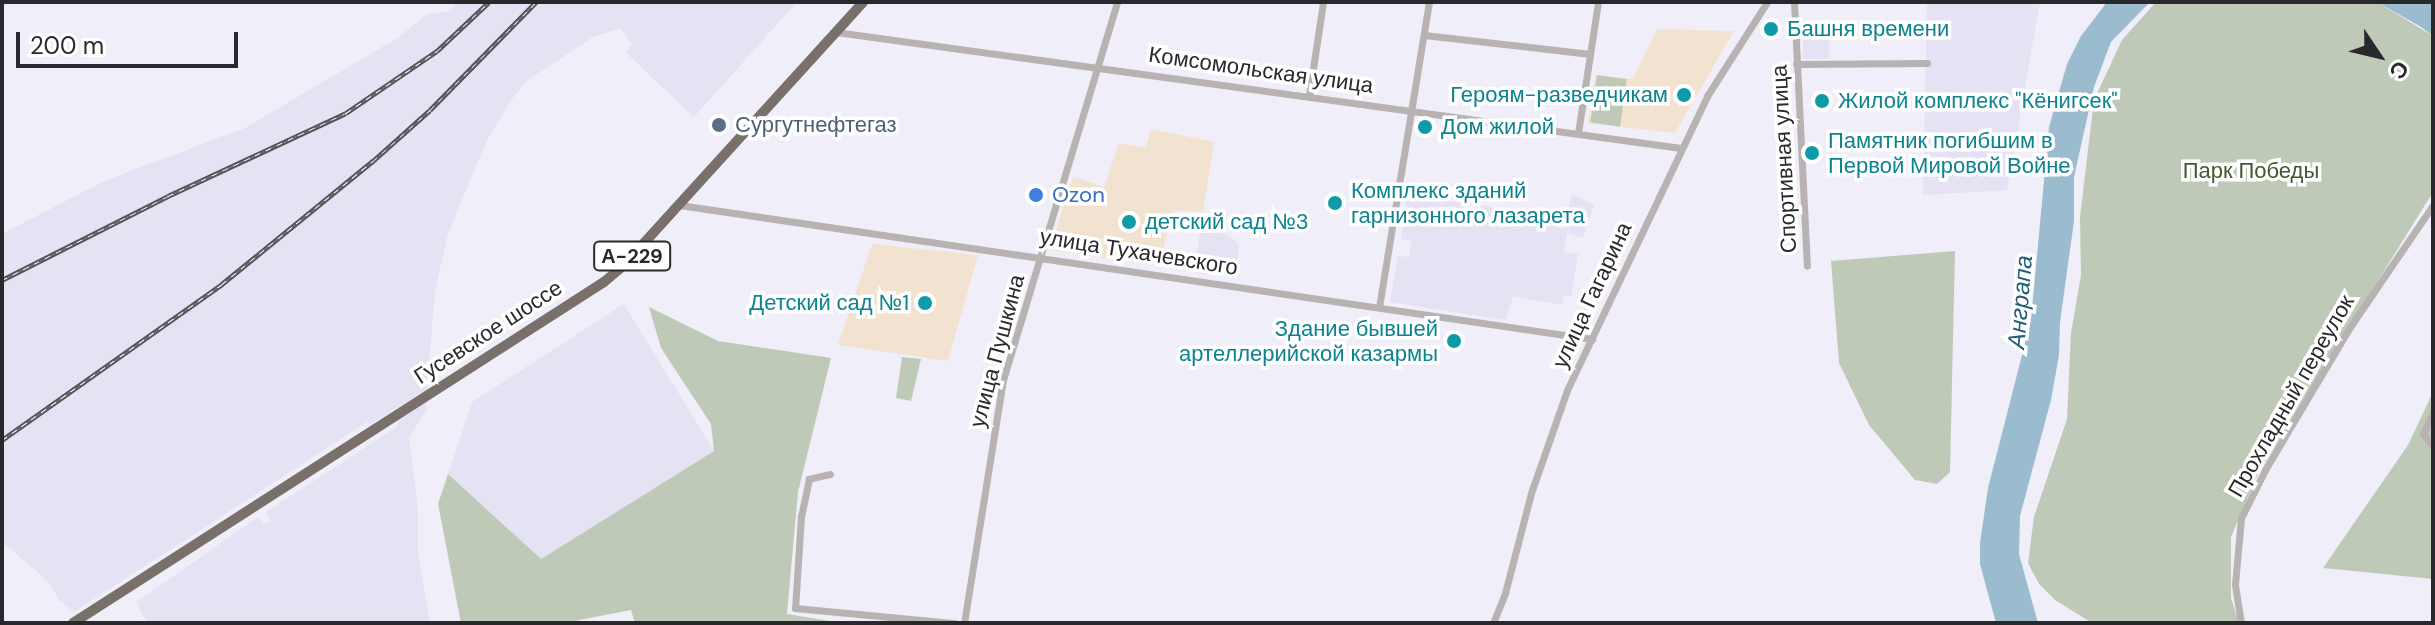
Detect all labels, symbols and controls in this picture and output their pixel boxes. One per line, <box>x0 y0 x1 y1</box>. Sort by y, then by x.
scale bar <box>20 16 242 66</box>
place label: Башня времени <box>1787 16 1949 42</box>
north arrow <box>2339 16 2419 96</box>
marker: Башня времени <box>1762 20 1780 38</box>
text: 200 m <box>30 30 104 61</box>
street label: Комсомольская улица <box>1147 41 1375 99</box>
text: С <box>2383 55 2416 85</box>
street label: Спортивная улица <box>1766 64 1802 254</box>
place label: Героям-разведчикам <box>1450 82 1668 108</box>
marker: Героям-разведчикам <box>1675 86 1693 104</box>
place label: Жилой комплекс "Кёнигсек" <box>1838 88 2118 114</box>
marker: Жилой комплекс "Кёнигсек" <box>1813 92 1831 110</box>
place label: Сургутнефтегаз <box>735 112 897 138</box>
place label: Дом жилой <box>1441 114 1554 140</box>
marker: Сургутнефтегаз <box>710 116 728 134</box>
marker: Дом жилой <box>1416 118 1434 136</box>
place label: Памятник погибшим в Первой Мировой Войне <box>1828 127 2071 178</box>
marker: Памятник погибшим в Первой Мировой Войне <box>1803 144 1821 162</box>
park label: Парк Победы <box>2183 158 2319 184</box>
place label: Комплекс зданий гарнизонного лазарета <box>1351 177 1585 228</box>
place label: Ozon <box>1052 182 1105 208</box>
marker: Ozon <box>1027 186 1045 204</box>
marker: Комплекс зданий гарнизонного лазарета <box>1326 194 1344 212</box>
place label: детский сад №3 <box>1145 209 1309 235</box>
marker: детский сад №3 <box>1120 213 1138 231</box>
street label: улица Гагарина <box>1547 218 1637 372</box>
street label: улица Тухачевского <box>1038 223 1240 281</box>
road number: А-229 <box>592 240 672 272</box>
water label: Анграпа <box>2002 254 2038 350</box>
street label: улица Пушкина <box>964 272 1030 430</box>
street label: Гусевское шоссе <box>409 274 567 390</box>
place label: Детский сад №1 <box>749 290 909 316</box>
street label: Прохладный переулок <box>2222 290 2360 502</box>
marker: Детский сад №1 <box>916 294 934 312</box>
place label: Здание бывшей артеллерийской казармы <box>1179 315 1438 366</box>
marker: Здание бывшей артеллерийской казармы <box>1445 332 1463 350</box>

